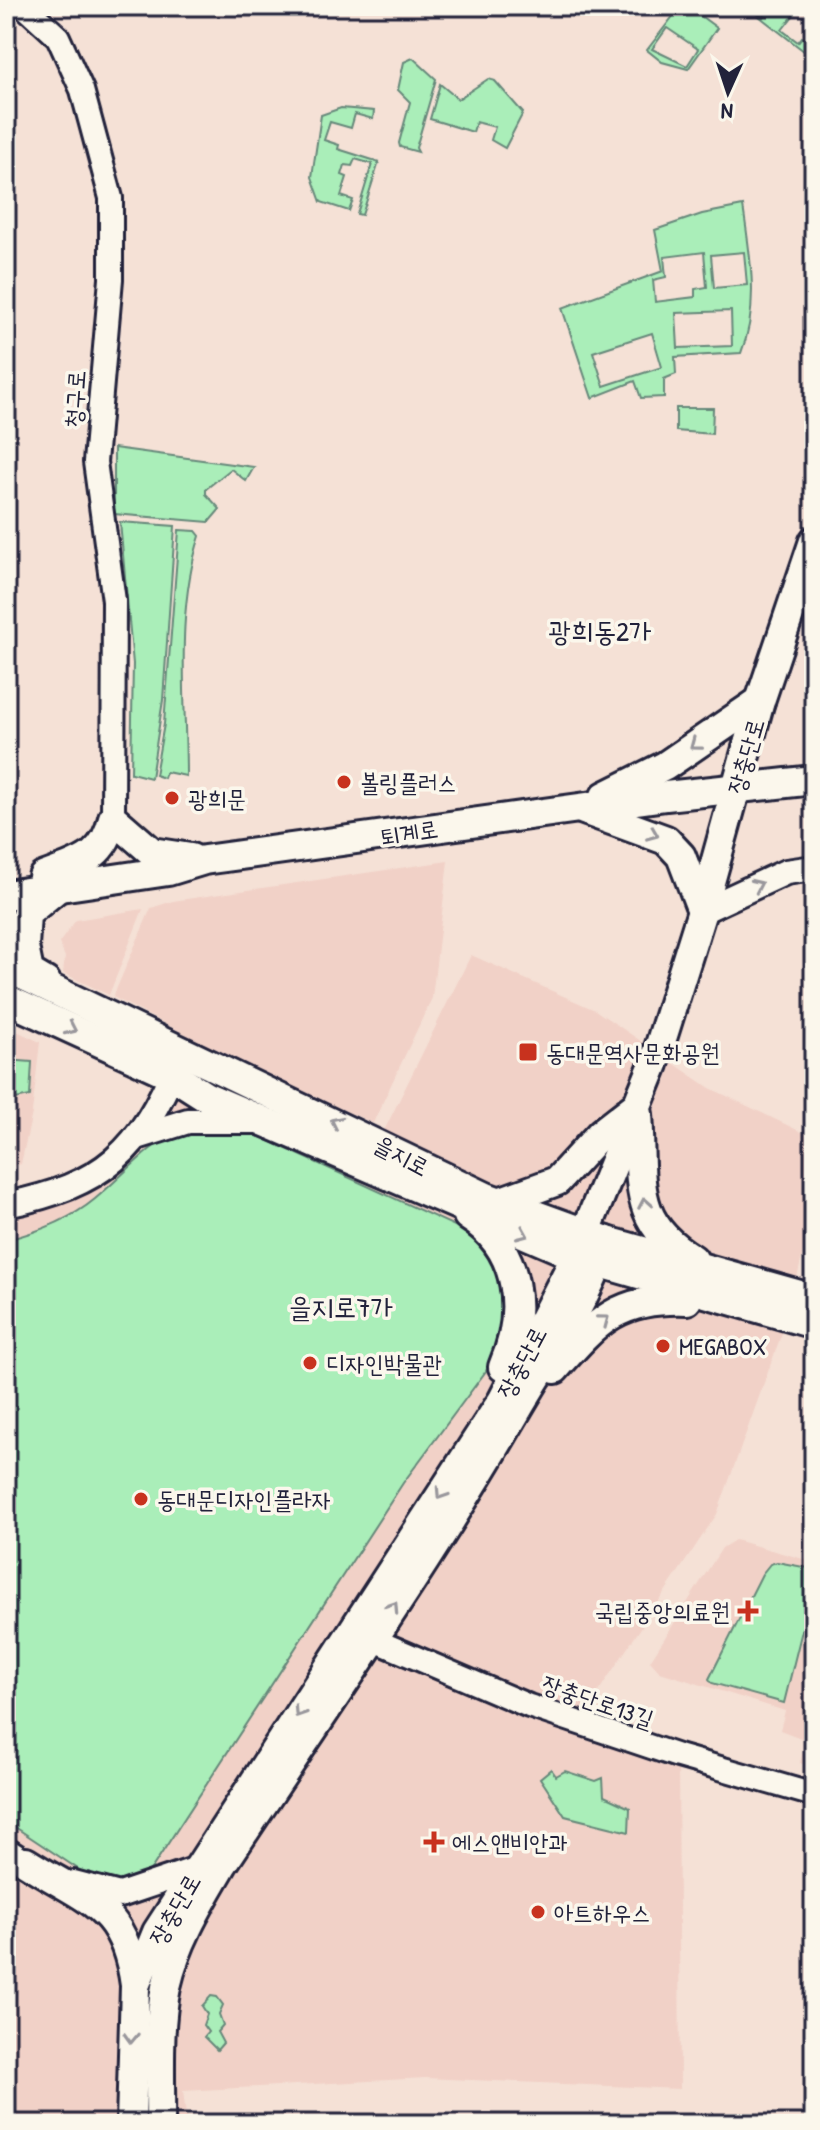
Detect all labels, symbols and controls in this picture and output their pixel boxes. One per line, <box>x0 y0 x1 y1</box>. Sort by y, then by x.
north arrow <box>688 52 768 132</box>
text: N <box>720 97 734 127</box>
street label: 청구로 <box>56 369 92 429</box>
district label: 광희동2가 <box>548 612 652 650</box>
street label: 장충단로 <box>719 714 771 798</box>
one-way arrow <box>690 735 704 750</box>
place label: 볼링플러스 <box>360 766 457 798</box>
marker: 볼링플러스 <box>335 773 353 791</box>
place label: 광희문 <box>188 782 246 814</box>
marker: 광희문 <box>163 789 181 807</box>
street label: 퇴계로 <box>378 812 440 852</box>
one-way arrow <box>645 825 659 841</box>
one-way arrow <box>748 879 763 895</box>
one-way arrow <box>63 1019 78 1035</box>
place label: 동대문역사문화공원 <box>546 1036 720 1068</box>
marker: 동대문역사문화공원 <box>517 1041 539 1063</box>
one-way arrow <box>330 1116 345 1132</box>
street label: 을지로 <box>369 1127 435 1183</box>
one-way arrow <box>638 1196 655 1210</box>
one-way arrow <box>515 1224 529 1240</box>
district label: 을지로7가 <box>289 1288 393 1326</box>
one-way arrow <box>595 1316 610 1330</box>
street label: 장충단로 <box>489 1320 553 1404</box>
place label: MEGABOX <box>679 1330 767 1362</box>
marker: MEGABOX <box>654 1337 672 1355</box>
place label: 디자인박물관 <box>326 1347 442 1379</box>
marker: 디자인박물관 <box>301 1354 319 1372</box>
place label: 동대문디자인플라자 <box>157 1483 331 1515</box>
one-way arrow <box>435 1486 450 1500</box>
marker: 동대문디자인플라자 <box>132 1490 150 1508</box>
place label: 국립중앙의료원 <box>595 1595 730 1627</box>
marker: 국립중앙의료원 <box>737 1600 759 1622</box>
one-way arrow <box>384 1601 399 1615</box>
street label: 장충단로13길 <box>538 1667 658 1735</box>
one-way arrow <box>294 1704 309 1718</box>
place label: 에스앤비안과 <box>452 1826 568 1858</box>
marker: 에스앤비안과 <box>423 1831 445 1853</box>
street label: 장충단로 <box>141 1868 207 1950</box>
place label: 아트하우스 <box>554 1896 651 1928</box>
marker: 아트하우스 <box>529 1903 547 1921</box>
one-way arrow <box>123 2032 140 2045</box>

